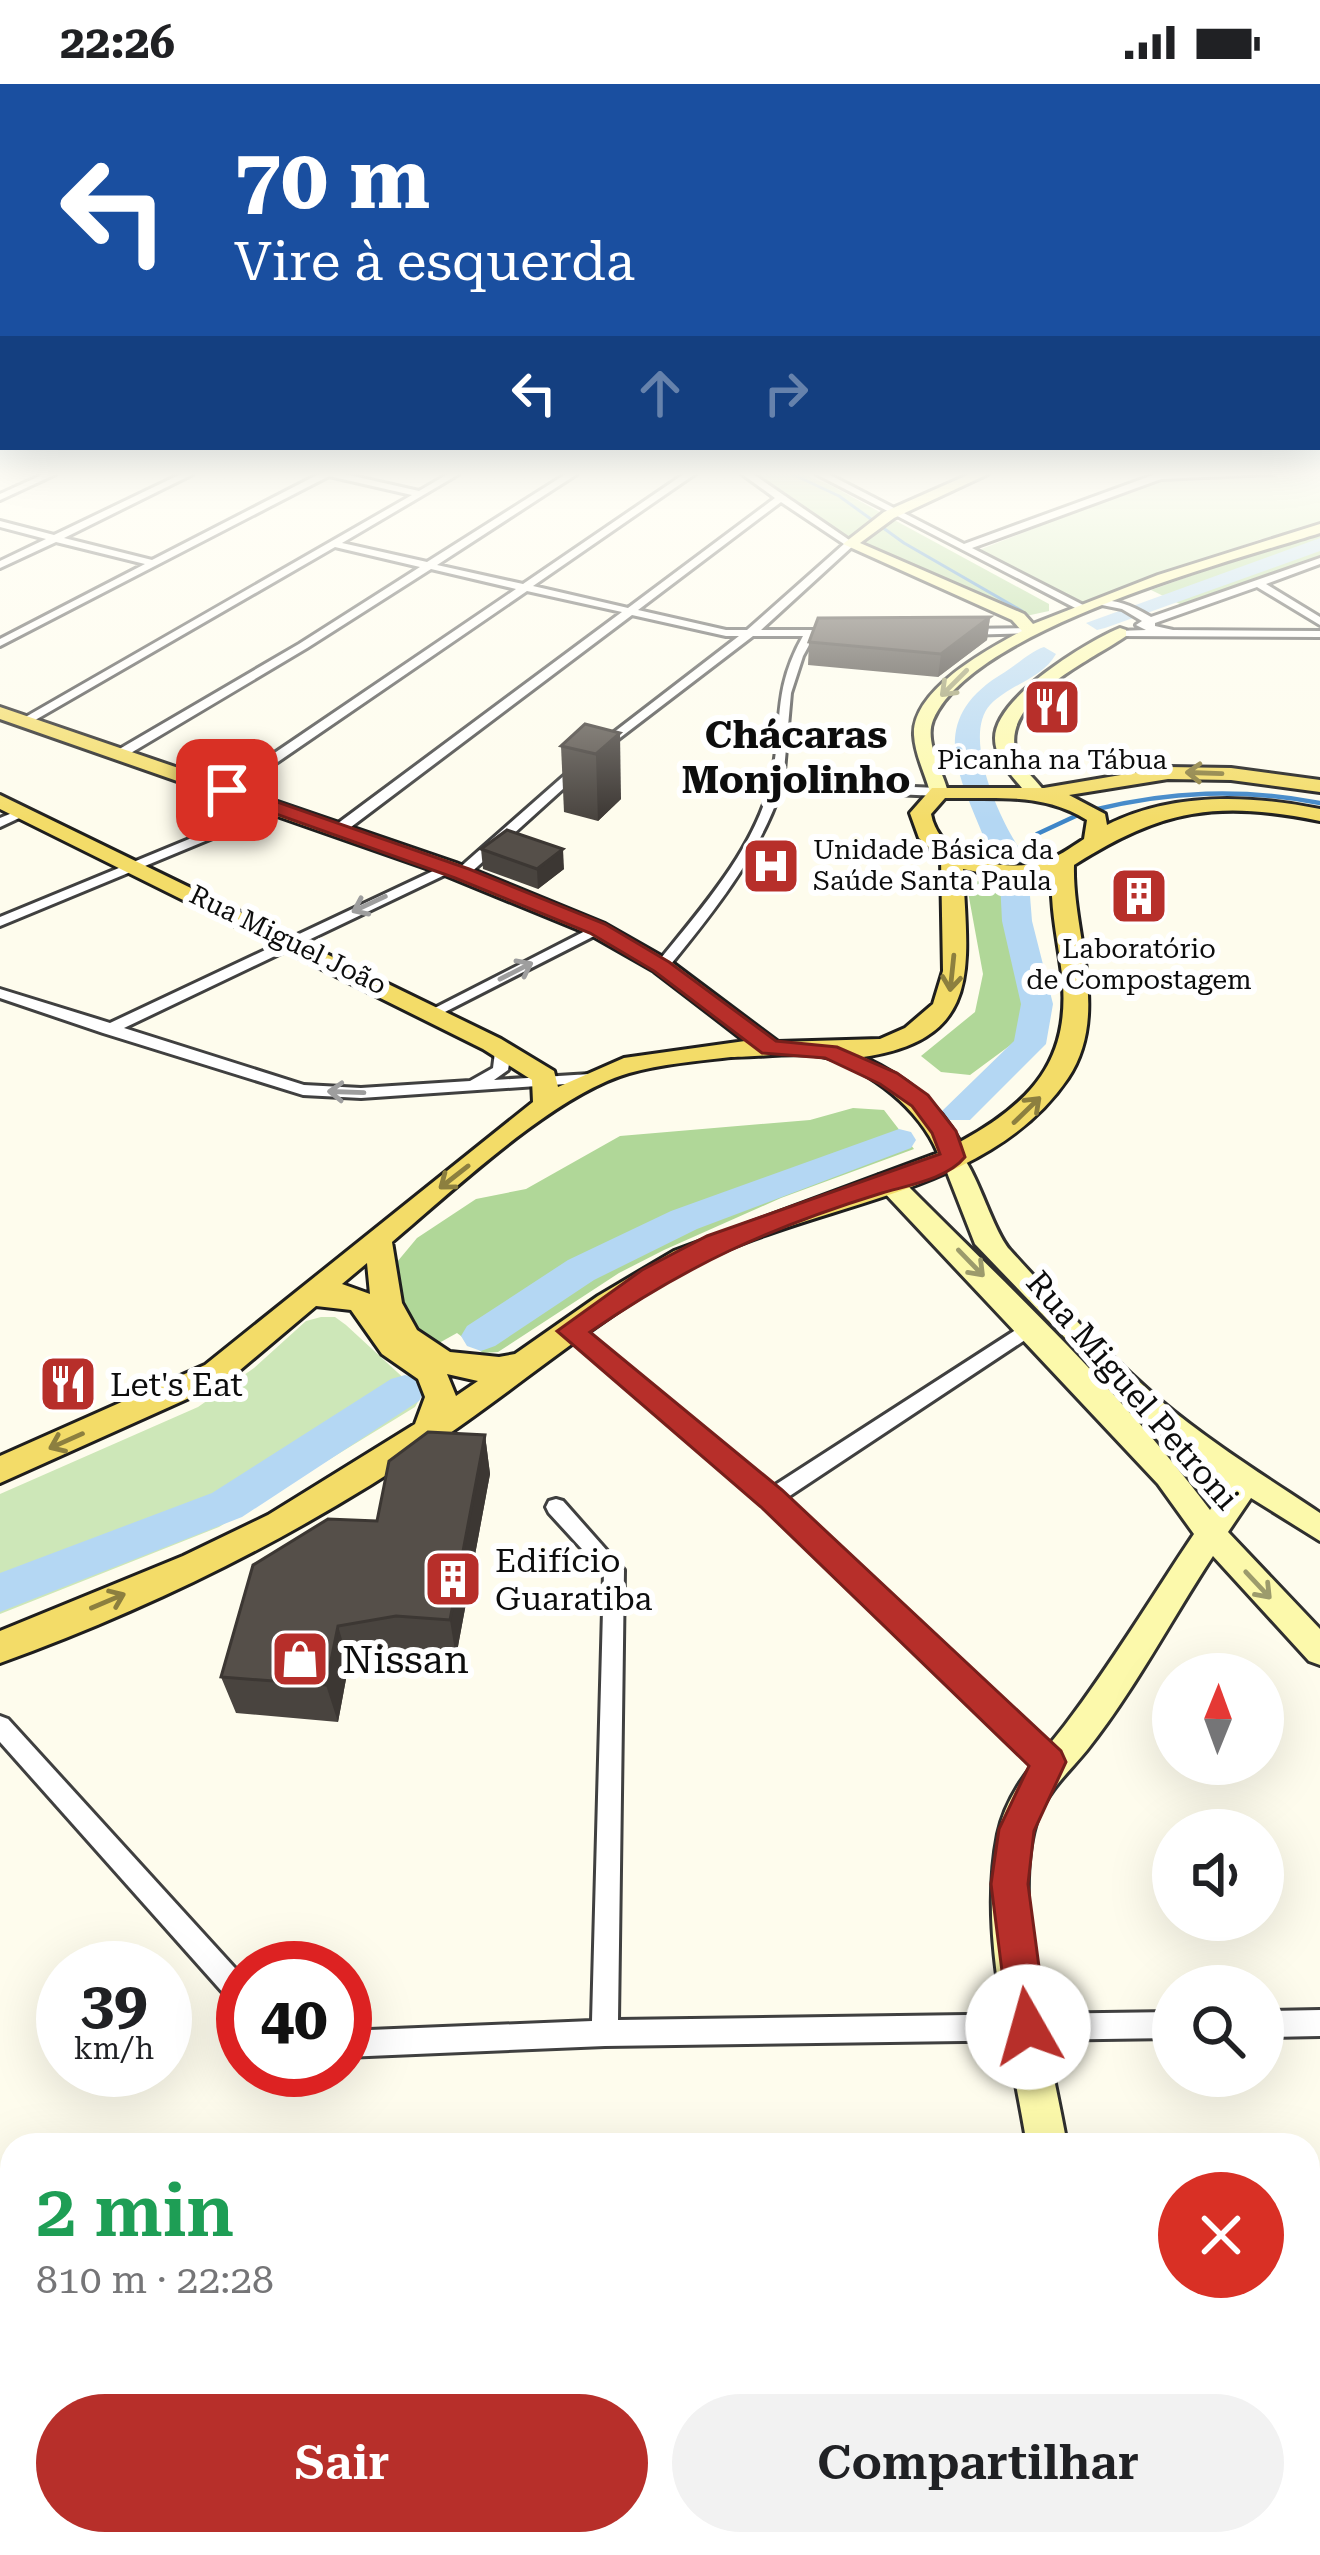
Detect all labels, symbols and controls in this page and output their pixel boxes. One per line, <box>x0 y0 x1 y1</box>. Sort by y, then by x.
text: 22:26 <box>60 16 175 69</box>
text: 70 m <box>234 130 430 228</box>
icon: left <box>36 132 192 288</box>
text: Vire à esquerda <box>234 230 635 293</box>
icon: left <box>501 360 567 426</box>
icon: ahead <box>627 360 693 426</box>
icon: right <box>753 360 819 426</box>
one-way arrow <box>940 668 969 697</box>
restaurant icon: Picanha na Tábua <box>1021 676 1083 738</box>
district label: Chácaras Monjolinho <box>681 712 911 803</box>
pin <box>176 739 278 841</box>
place label: Picanha na Tábua <box>937 744 1168 776</box>
icon: arrive <box>194 757 260 823</box>
one-way arrow <box>1185 762 1224 785</box>
place label: Unidade Básica da Saúde Santa Paula <box>813 834 1054 897</box>
hospital icon: Unidade Básica da Saúde Santa Paula <box>740 835 802 897</box>
building icon: Laboratório de Compostagem <box>1108 865 1170 927</box>
street label: Rua Miguel João <box>184 879 392 1001</box>
one-way arrow <box>352 895 388 917</box>
place label: Laboratório de Compostagem <box>1026 933 1252 996</box>
one-way arrow <box>941 953 963 992</box>
one-way arrow <box>497 958 533 981</box>
one-way arrow <box>327 1080 366 1103</box>
one-way arrow <box>1012 1097 1041 1125</box>
one-way arrow <box>439 1163 471 1190</box>
one-way arrow <box>956 1248 985 1277</box>
street label: Rua Miguel Petroni <box>1019 1263 1247 1517</box>
restaurant icon: Let's Eat <box>37 1353 99 1415</box>
place label: Let's Eat <box>110 1365 243 1404</box>
one-way arrow <box>48 1432 85 1453</box>
place label: Edifício Guaratiba <box>495 1541 653 1618</box>
building icon: Edifício Guaratiba <box>422 1548 484 1610</box>
one-way arrow <box>1244 1570 1272 1599</box>
one-way arrow <box>89 1589 125 1611</box>
shop icon: Nissan <box>269 1628 331 1690</box>
place label: Nissan <box>342 1637 469 1683</box>
north arrow <box>1152 1653 1284 1785</box>
map controls <box>1152 1653 1284 2097</box>
button: sound <box>1152 1809 1284 1941</box>
speed limit sign: 40 <box>216 1941 372 2097</box>
position arrow <box>965 1964 1091 2090</box>
button: search <box>1152 1965 1284 2097</box>
text: 39 <box>80 1968 148 2039</box>
text: km/h <box>74 2031 154 2066</box>
text: 2 min <box>36 2169 234 2254</box>
button: close <box>1158 2172 1284 2298</box>
text: 810 m · 22:28 <box>36 2257 274 2303</box>
button: Sair <box>36 2394 648 2532</box>
button: Compartilhar <box>672 2394 1284 2532</box>

